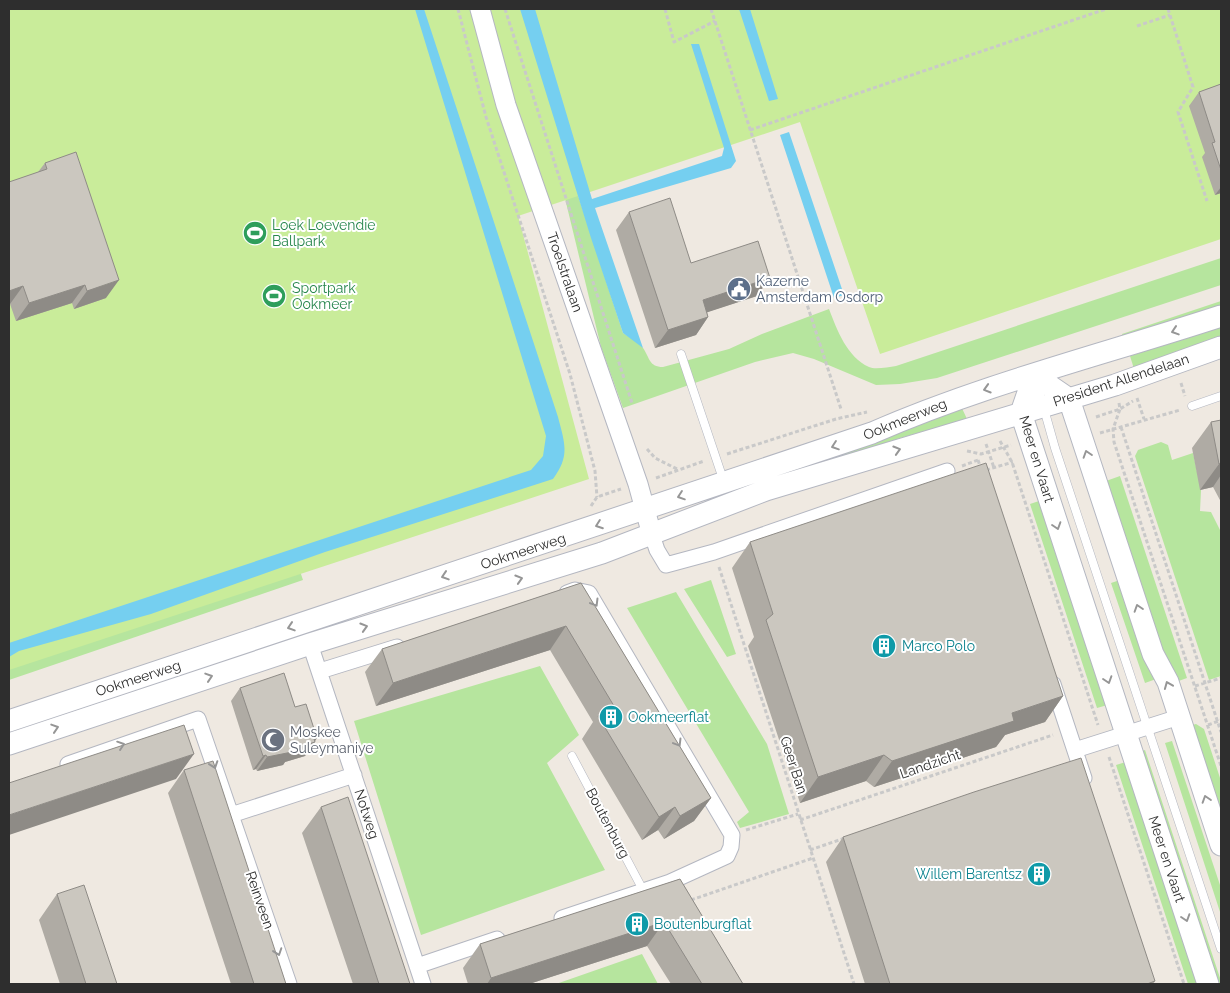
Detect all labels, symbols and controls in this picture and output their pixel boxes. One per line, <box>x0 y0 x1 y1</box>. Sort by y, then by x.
place label: Loek Loevendie Ballpark <box>272 217 375 249</box>
sports icon: Loek Loevendie Ballpark <box>242 220 268 246</box>
street label: Troelstralaan <box>544 230 586 314</box>
place label: Kazerne Amsterdam Osdorp <box>756 273 884 305</box>
public building icon: Kazerne Amsterdam Osdorp <box>726 276 752 302</box>
place label: Sportpark Ookmeer <box>292 280 356 312</box>
sports icon: Sportpark Ookmeer <box>261 283 287 309</box>
one-way arrow <box>1171 325 1180 335</box>
street label: President Allendelaan <box>1051 350 1191 410</box>
one-way arrow <box>984 383 992 393</box>
street label: Ookmeerweg <box>861 395 949 443</box>
street label: Meer en Vaart <box>1016 414 1058 505</box>
one-way arrow <box>832 440 840 450</box>
one-way arrow <box>892 446 900 456</box>
one-way arrow <box>1082 450 1092 458</box>
one-way arrow <box>677 490 686 500</box>
one-way arrow <box>596 519 604 529</box>
one-way arrow <box>1051 521 1061 530</box>
street label: Ookmeerweg <box>478 530 568 572</box>
one-way arrow <box>441 570 450 580</box>
one-way arrow <box>515 575 523 585</box>
one-way arrow <box>589 598 599 607</box>
one-way arrow <box>1133 604 1143 613</box>
one-way arrow <box>287 621 295 631</box>
one-way arrow <box>359 623 368 633</box>
building icon: Marco Polo <box>871 633 897 659</box>
place label: Marco Polo <box>902 638 975 654</box>
street label: Ookmeerweg <box>93 657 183 699</box>
one-way arrow <box>205 673 213 683</box>
one-way arrow <box>1102 676 1112 684</box>
one-way arrow <box>1164 681 1174 690</box>
building icon: Ookmeerflat <box>598 704 624 730</box>
place label: Ookmeerflat <box>628 709 709 725</box>
one-way arrow <box>50 724 59 734</box>
place label: Moskee Suleymaniye <box>290 724 373 756</box>
mosque icon: Moskee Suleymaniye <box>260 727 286 753</box>
street label: Geer Ban <box>777 734 811 796</box>
one-way arrow <box>671 738 681 747</box>
one-way arrow <box>116 741 125 751</box>
street label: Landzicht <box>898 746 963 782</box>
one-way arrow <box>208 760 218 768</box>
street label: Boutenburg <box>583 785 633 861</box>
street label: Notweg <box>351 787 383 841</box>
one-way arrow <box>1202 795 1212 804</box>
street label: Meer en Vaart <box>1146 814 1189 904</box>
building icon: Willem Barentsz <box>1026 861 1052 887</box>
place label: Willem Barentsz <box>916 866 1022 882</box>
street label: Reinveen <box>243 869 277 931</box>
building icon: Boutenburgflat <box>624 911 650 937</box>
one-way arrow <box>1180 913 1190 921</box>
place label: Boutenburgflat <box>654 916 752 932</box>
one-way arrow <box>272 947 282 955</box>

